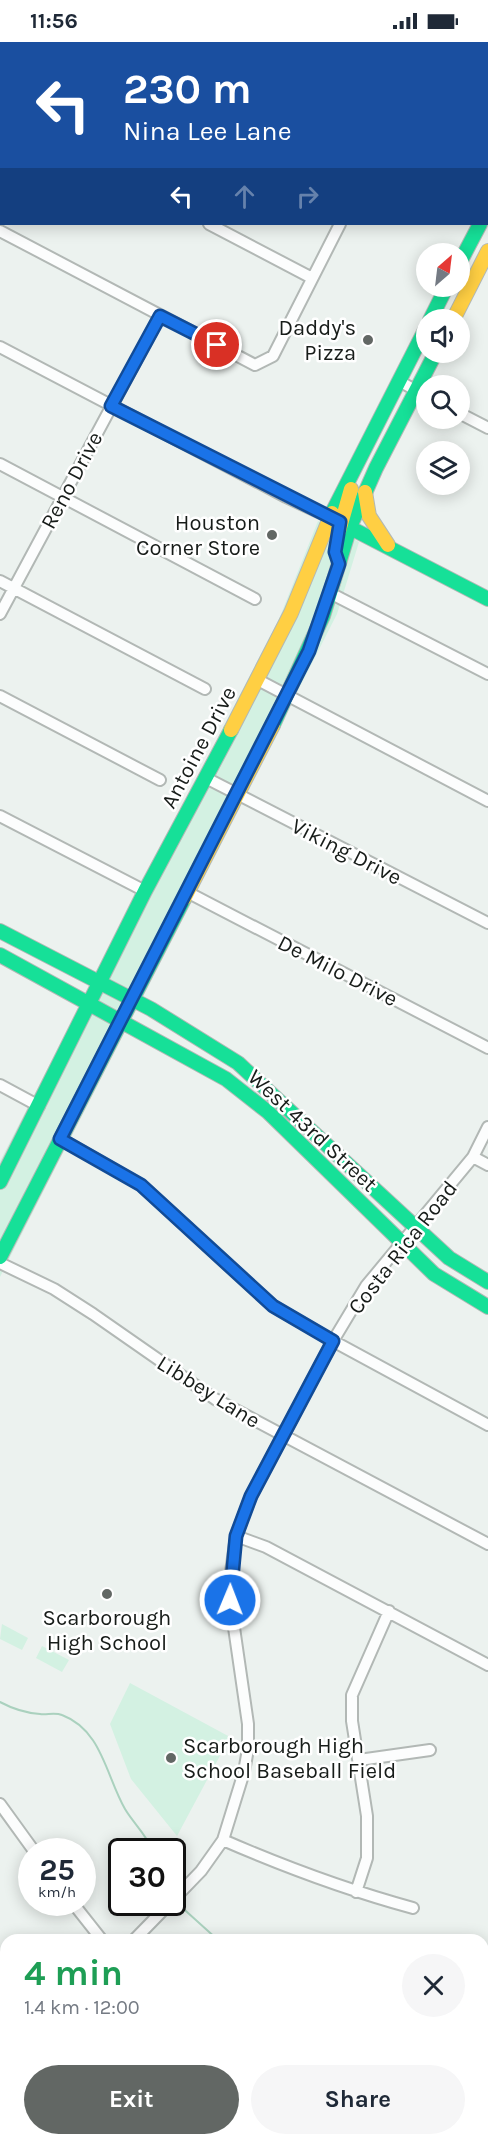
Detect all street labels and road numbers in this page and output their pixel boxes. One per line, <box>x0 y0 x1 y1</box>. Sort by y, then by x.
street label: Reno Drive <box>35 427 108 534</box>
street label: Antoine Drive <box>156 682 242 813</box>
street label: Viking Drive <box>287 813 406 891</box>
street label: De Milo Drive <box>273 930 402 1012</box>
street label: West 43rd Street <box>242 1064 382 1197</box>
street label: Costa Rica Road <box>343 1176 463 1319</box>
street label: Libbey Lane <box>152 1350 265 1434</box>

